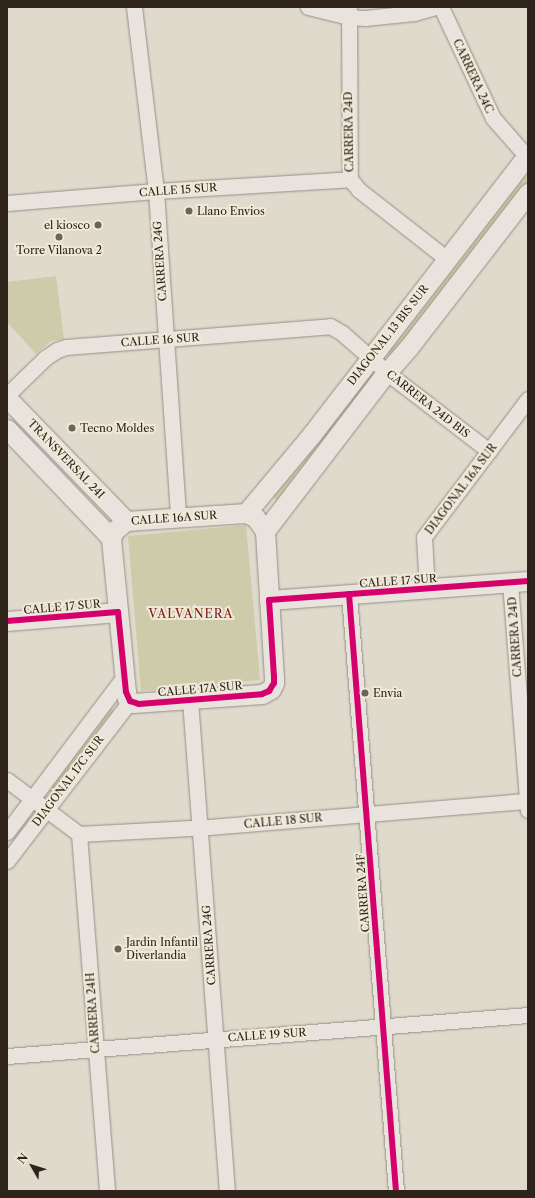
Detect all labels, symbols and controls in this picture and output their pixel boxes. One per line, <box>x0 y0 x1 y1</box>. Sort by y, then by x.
street label: CARRERA 24C <box>450 37 496 115</box>
street label: CARRERA 24D <box>342 91 356 173</box>
street label: CALLE 15 SUR <box>139 181 217 199</box>
place label: Llano Envios <box>197 204 265 218</box>
marker: Llano Envios <box>184 206 194 216</box>
place label: el kiosco <box>44 218 90 232</box>
marker: el kiosco <box>93 220 103 230</box>
street label: CARRERA 24G <box>151 220 169 302</box>
marker: Torre Vilanova 2 <box>54 232 64 242</box>
place label: Torre Vilanova 2 <box>16 243 102 257</box>
street label: DIAGONAL 13 BIS SUR <box>345 282 431 388</box>
street label: CALLE 16 SUR <box>120 331 200 349</box>
street label: CARRERA 24D BIS <box>384 367 472 441</box>
street label: TRANSVERSAL 24I <box>25 417 107 501</box>
place label: Tecno Moldes <box>80 421 154 435</box>
marker: Tecno Moldes <box>67 423 77 433</box>
street label: DIAGONAL 16A SUR <box>422 441 500 537</box>
street label: CALLE 16A SUR <box>130 508 218 528</box>
street label: CALLE 17 SUR <box>359 572 437 590</box>
street label: CARRERA 24D <box>506 596 524 678</box>
street label: CALLE 17 SUR <box>23 597 101 617</box>
district label: VALVANERA <box>149 607 233 621</box>
street label: CALLE 17A SUR <box>157 679 243 699</box>
place label: Envia <box>373 686 402 700</box>
marker: Envia <box>360 688 370 698</box>
street label: DIAGONAL 17C SUR <box>29 733 107 829</box>
street label: CALLE 18 SUR <box>243 811 323 831</box>
street label: CARRERA 24F <box>354 853 372 933</box>
street label: CARRERA 24G <box>200 904 218 986</box>
place label: Jardin Infantil Diverlandia <box>126 936 198 962</box>
marker: Jardin Infantil Diverlandia <box>113 944 123 954</box>
street label: CARRERA 24H <box>84 972 102 1054</box>
street label: CALLE 19 SUR <box>227 1026 307 1044</box>
north arrow <box>12 1146 52 1186</box>
text: N <box>14 1150 31 1167</box>

